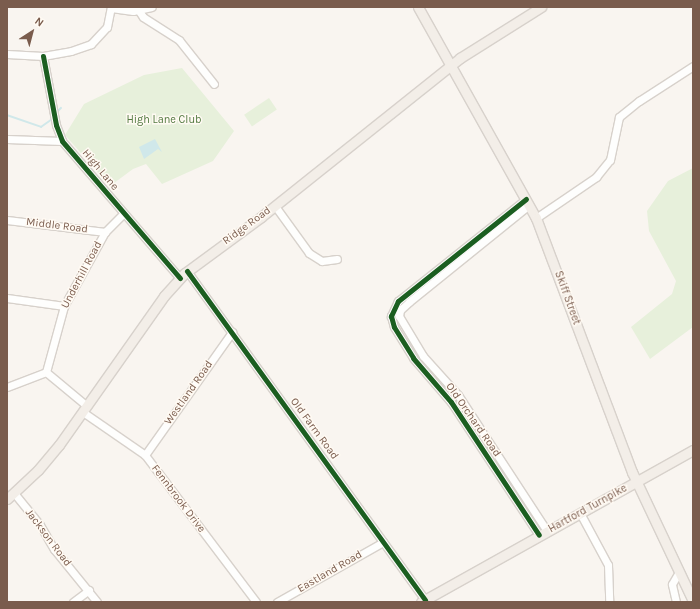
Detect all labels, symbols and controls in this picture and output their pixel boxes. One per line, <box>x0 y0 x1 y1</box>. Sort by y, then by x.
north arrow <box>12 12 52 52</box>
text: N <box>32 14 46 29</box>
park label: High Lane Club <box>126 113 202 127</box>
street label: High Lane <box>79 147 121 193</box>
street label: Ridge Road <box>220 204 274 248</box>
street label: Middle Road <box>25 216 89 236</box>
street label: Underhill Road <box>59 239 105 311</box>
street label: Skiff Street <box>551 269 583 327</box>
street label: Westland Road <box>162 358 216 428</box>
street label: Old Orchard Road <box>443 381 503 459</box>
street label: Old Farm Road <box>287 396 341 462</box>
street label: Fennbrook Drive <box>148 463 208 535</box>
street label: Hartford Turnpike <box>546 482 630 536</box>
street label: Jackson Road <box>22 507 74 569</box>
street label: Eastland Road <box>295 548 365 596</box>

